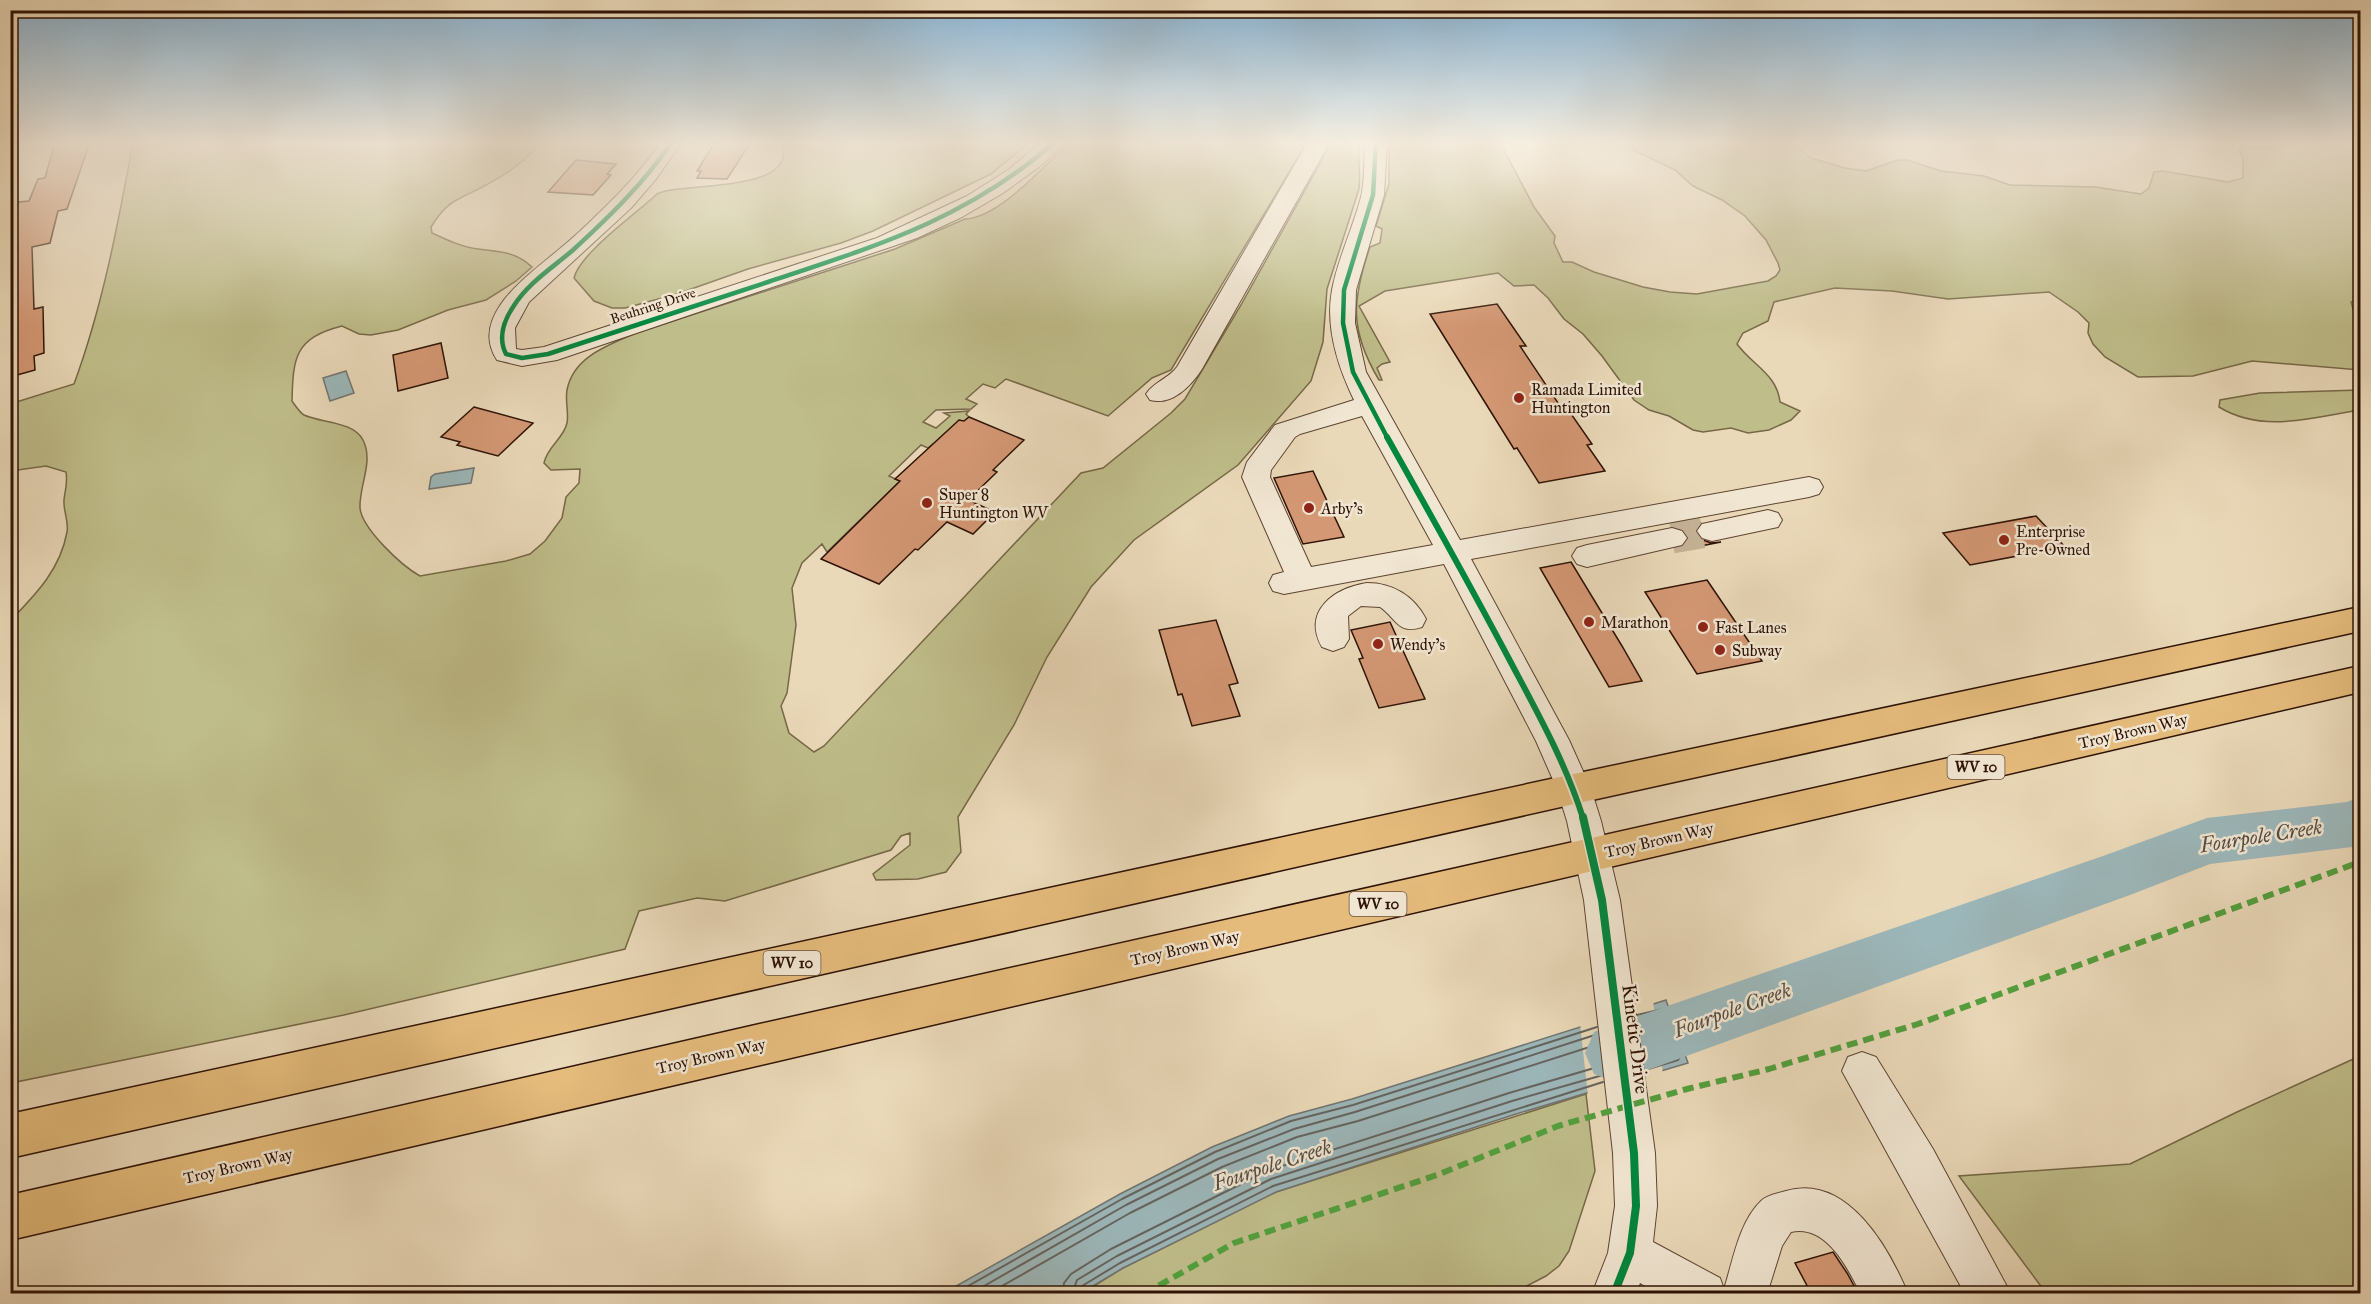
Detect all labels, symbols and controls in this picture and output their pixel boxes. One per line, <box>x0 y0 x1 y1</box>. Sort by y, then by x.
street label: Beuhring Drive <box>608 284 698 328</box>
place label: Ramada Limited Huntington <box>1531 380 1642 418</box>
marker: Ramada Limited Huntington <box>1512 391 1526 405</box>
place label: Super 8 Huntington WV <box>939 485 1049 523</box>
marker: Super 8 Huntington WV <box>920 496 934 510</box>
place label: Arby's <box>1320 499 1363 518</box>
marker: Arby's <box>1302 501 1316 515</box>
place label: Enterprise Pre-Owned <box>2016 522 2090 559</box>
marker: Enterprise Pre-Owned <box>1997 533 2011 547</box>
place label: Marathon <box>1601 613 1669 632</box>
marker: Marathon <box>1582 615 1596 629</box>
place label: Fast Lanes <box>1715 618 1787 637</box>
marker: Fast Lanes <box>1696 620 1710 634</box>
place label: Wendy's <box>1390 635 1445 654</box>
marker: Wendy's <box>1371 637 1385 651</box>
place label: Subway <box>1732 641 1782 660</box>
marker: Subway <box>1713 643 1727 657</box>
street label: Troy Brown Way <box>2077 709 2190 753</box>
road number: WV 10 <box>1948 755 2004 779</box>
water label: Fourpole Creek <box>2197 813 2325 859</box>
street label: Troy Brown Way <box>1603 818 1716 862</box>
road number: WV 10 <box>1350 892 1406 916</box>
street label: Troy Brown Way <box>1129 926 1242 970</box>
road number: WV 10 <box>764 951 820 975</box>
water label: Fourpole Creek <box>1669 976 1795 1044</box>
street label: Kinetic Drive <box>1617 983 1655 1095</box>
street label: Troy Brown Way <box>655 1034 768 1078</box>
water label: Fourpole Creek <box>1208 1133 1335 1197</box>
street label: Troy Brown Way <box>182 1144 295 1188</box>

